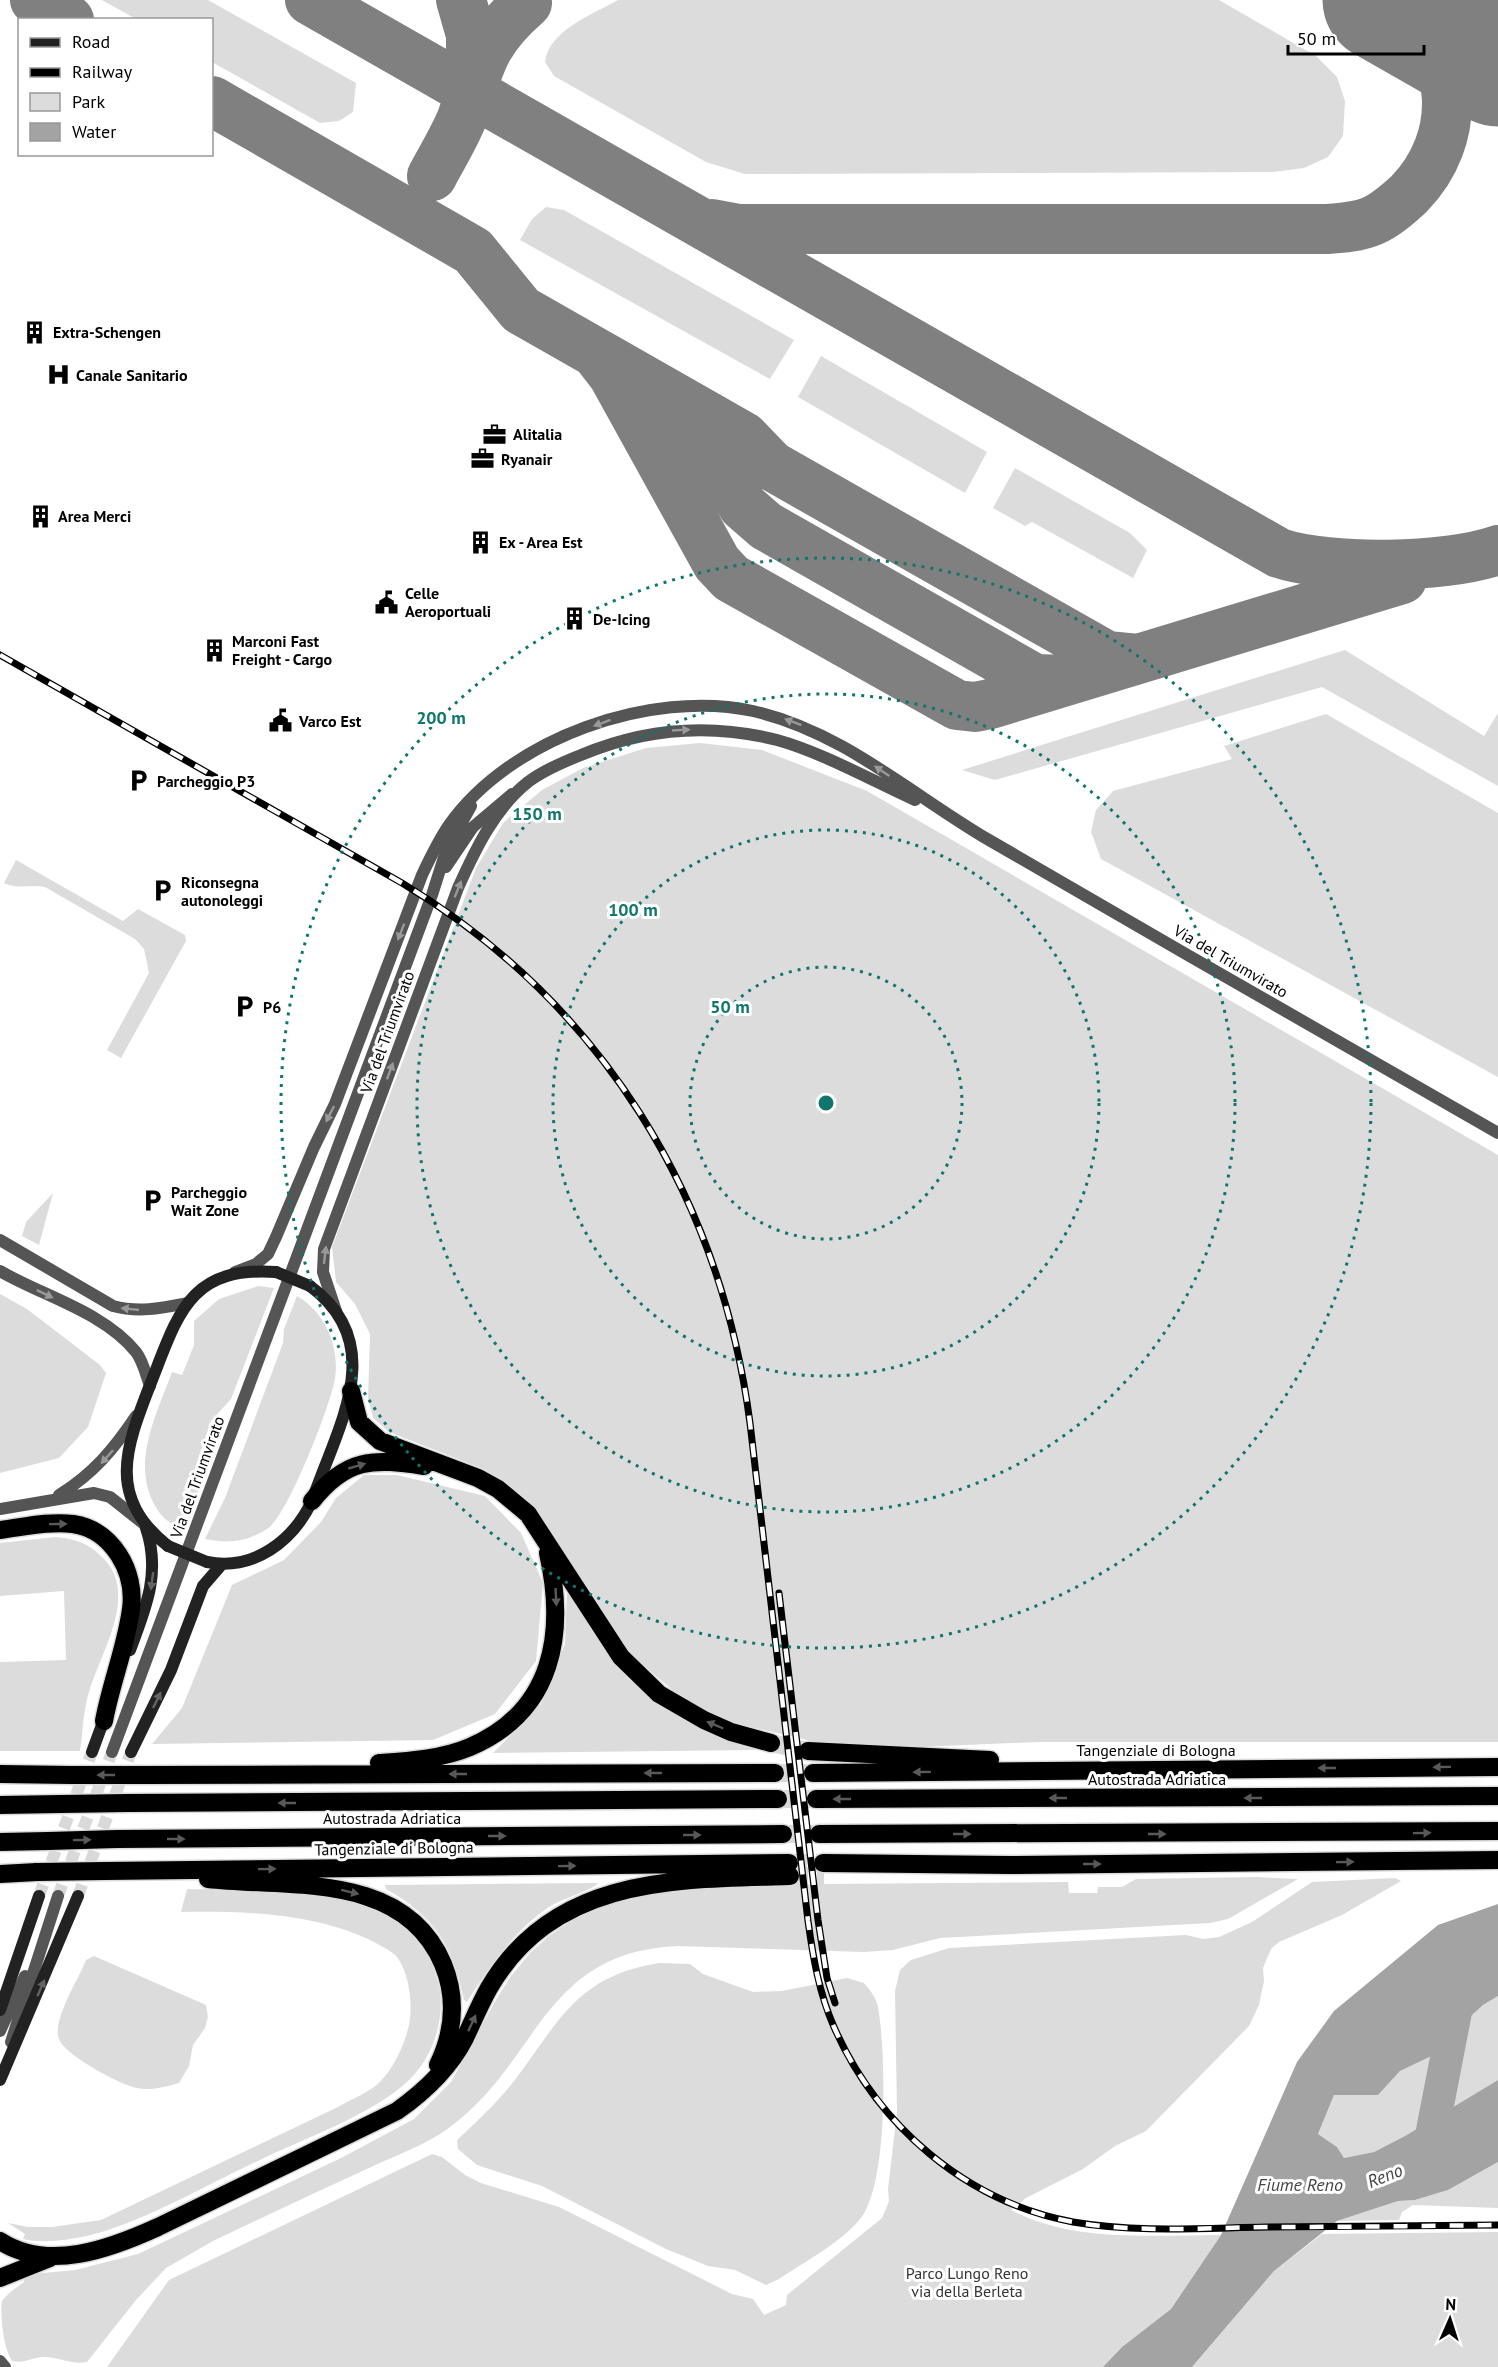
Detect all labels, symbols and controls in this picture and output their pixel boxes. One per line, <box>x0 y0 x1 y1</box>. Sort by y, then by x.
legend <box>18 18 213 156</box>
scale bar <box>1288 18 1424 56</box>
text: 50 m <box>1297 27 1336 50</box>
text: Road <box>72 30 110 53</box>
text: Railway <box>72 60 133 83</box>
text: Park <box>72 90 105 113</box>
text: Water <box>72 120 116 143</box>
building icon: Extra-Schengen <box>22 319 48 345</box>
place label: Extra-Schengen <box>53 322 161 342</box>
hospital icon: Canale Sanitario <box>45 362 71 388</box>
place label: Canale Sanitario <box>76 365 188 385</box>
office icon: Alitalia <box>482 421 508 447</box>
place label: Alitalia <box>513 424 562 444</box>
office icon: Ryanair <box>470 446 496 472</box>
place label: Ryanair <box>501 449 553 469</box>
building icon: Area Merci <box>27 503 53 529</box>
place label: Area Merci <box>58 506 131 526</box>
building icon: Ex - Area Est <box>468 529 494 555</box>
place label: Ex - Area Est <box>499 532 583 552</box>
place label: Celle Aeroportuali <box>405 583 491 621</box>
public building icon: Celle Aeroportuali <box>374 589 400 615</box>
building icon: De-Icing <box>562 606 588 632</box>
place label: De-Icing <box>593 609 650 629</box>
place label: Marconi Fast Freight - Cargo <box>232 631 333 669</box>
building icon: Marconi Fast Freight - Cargo <box>201 637 227 663</box>
text: 200 m <box>416 706 466 729</box>
public building icon: Varco Est <box>268 708 294 734</box>
place label: Varco Est <box>298 711 362 731</box>
one-way arrow <box>783 717 801 727</box>
one-way arrow <box>593 718 611 728</box>
one-way arrow <box>672 725 691 734</box>
one-way arrow <box>874 766 890 777</box>
parking icon: Parcheggio P3 <box>126 768 152 794</box>
place label: Parcheggio P3 <box>157 771 255 791</box>
text: 150 m <box>512 802 562 825</box>
place label: Riconsegna autonoleggi <box>181 872 263 910</box>
parking icon: Riconsegna autonoleggi <box>150 878 176 904</box>
one-way arrow <box>454 880 463 898</box>
text: 100 m <box>608 898 658 921</box>
street label: Via del Triumvirato <box>1169 920 1292 1002</box>
one-way arrow <box>395 923 405 941</box>
street label: Via del Triumvirato <box>355 968 418 1097</box>
parking icon: P6 <box>232 994 258 1020</box>
text: 50 m <box>710 995 750 1018</box>
place label: P6 <box>263 997 281 1017</box>
one-way arrow <box>385 1062 395 1080</box>
centre of rings <box>816 1093 836 1113</box>
one-way arrow <box>325 1106 335 1123</box>
place label: Parcheggio Wait Zone <box>171 1182 247 1220</box>
parking icon: Parcheggio Wait Zone <box>140 1188 166 1214</box>
one-way arrow <box>320 1245 329 1264</box>
one-way arrow <box>36 1289 54 1299</box>
one-way arrow <box>120 1304 139 1314</box>
street label: Via del Triumvirato <box>165 1413 228 1542</box>
one-way arrow <box>101 1449 114 1464</box>
one-way arrow <box>348 1461 366 1470</box>
one-way arrow <box>49 1519 68 1529</box>
one-way arrow <box>148 1572 157 1591</box>
one-way arrow <box>551 1587 560 1606</box>
one-way arrow <box>152 1691 161 1708</box>
one-way arrow <box>706 1720 724 1729</box>
street label: Tangenziale di Bologna <box>1076 1740 1236 1760</box>
one-way arrow <box>1432 1762 1451 1772</box>
one-way arrow <box>1318 1763 1337 1773</box>
one-way arrow <box>913 1767 932 1777</box>
one-way arrow <box>644 1768 663 1778</box>
one-way arrow <box>449 1769 468 1779</box>
street label: Autostrada Adriatica <box>1088 1769 1226 1789</box>
one-way arrow <box>97 1770 116 1780</box>
one-way arrow <box>1048 1793 1067 1803</box>
one-way arrow <box>1243 1793 1262 1803</box>
one-way arrow <box>832 1794 851 1804</box>
one-way arrow <box>277 1798 296 1808</box>
street label: Autostrada Adriatica <box>323 1808 461 1828</box>
one-way arrow <box>1412 1828 1431 1837</box>
one-way arrow <box>952 1829 971 1839</box>
one-way arrow <box>1147 1829 1166 1839</box>
one-way arrow <box>682 1830 701 1840</box>
one-way arrow <box>487 1832 506 1841</box>
one-way arrow <box>166 1834 185 1844</box>
one-way arrow <box>73 1835 92 1845</box>
street label: Tangenziale di Bologna <box>314 1837 474 1859</box>
one-way arrow <box>1336 1857 1355 1867</box>
one-way arrow <box>1082 1859 1101 1869</box>
one-way arrow <box>558 1861 577 1870</box>
one-way arrow <box>258 1864 277 1873</box>
one-way arrow <box>341 1887 359 1897</box>
one-way arrow <box>36 1980 45 1997</box>
one-way arrow <box>467 2015 476 2032</box>
water label: Reno <box>1364 2158 1406 2193</box>
water label: Fiume Reno <box>1257 2173 1343 2196</box>
park label: Parco Lungo Reno via della Berleta <box>906 2263 1028 2301</box>
north arrow <box>1420 2289 1480 2349</box>
text: N <box>1445 2294 1457 2314</box>

